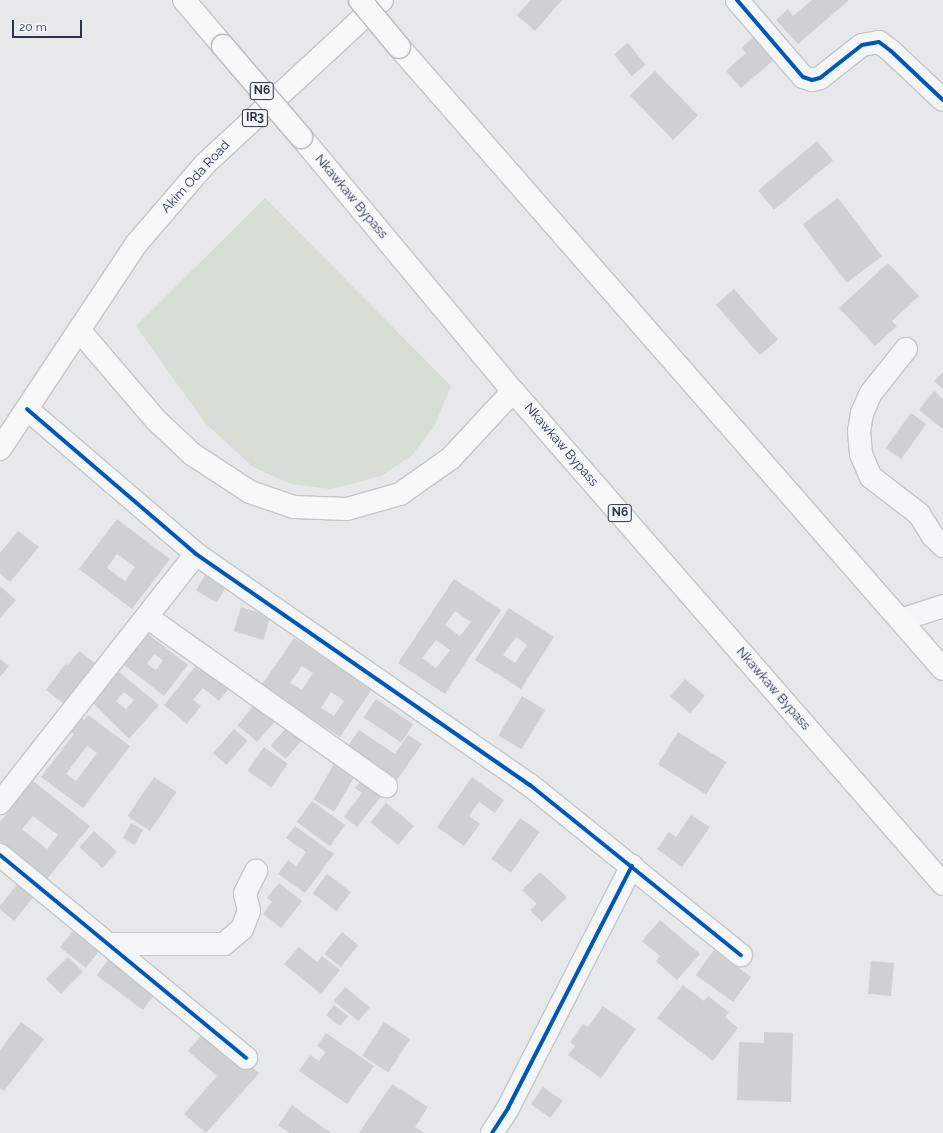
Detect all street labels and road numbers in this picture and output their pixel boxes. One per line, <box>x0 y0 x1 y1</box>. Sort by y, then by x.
road number: N6 <box>249 81 275 101</box>
road number: IR3 <box>241 108 269 128</box>
street label: Akim Oda Road <box>159 138 233 216</box>
street label: Nkawkaw Bypass <box>311 152 391 242</box>
street label: Nkawkaw Bypass <box>521 400 601 490</box>
road number: N6 <box>607 503 633 523</box>
street label: Nkawkaw Bypass <box>733 644 813 734</box>

